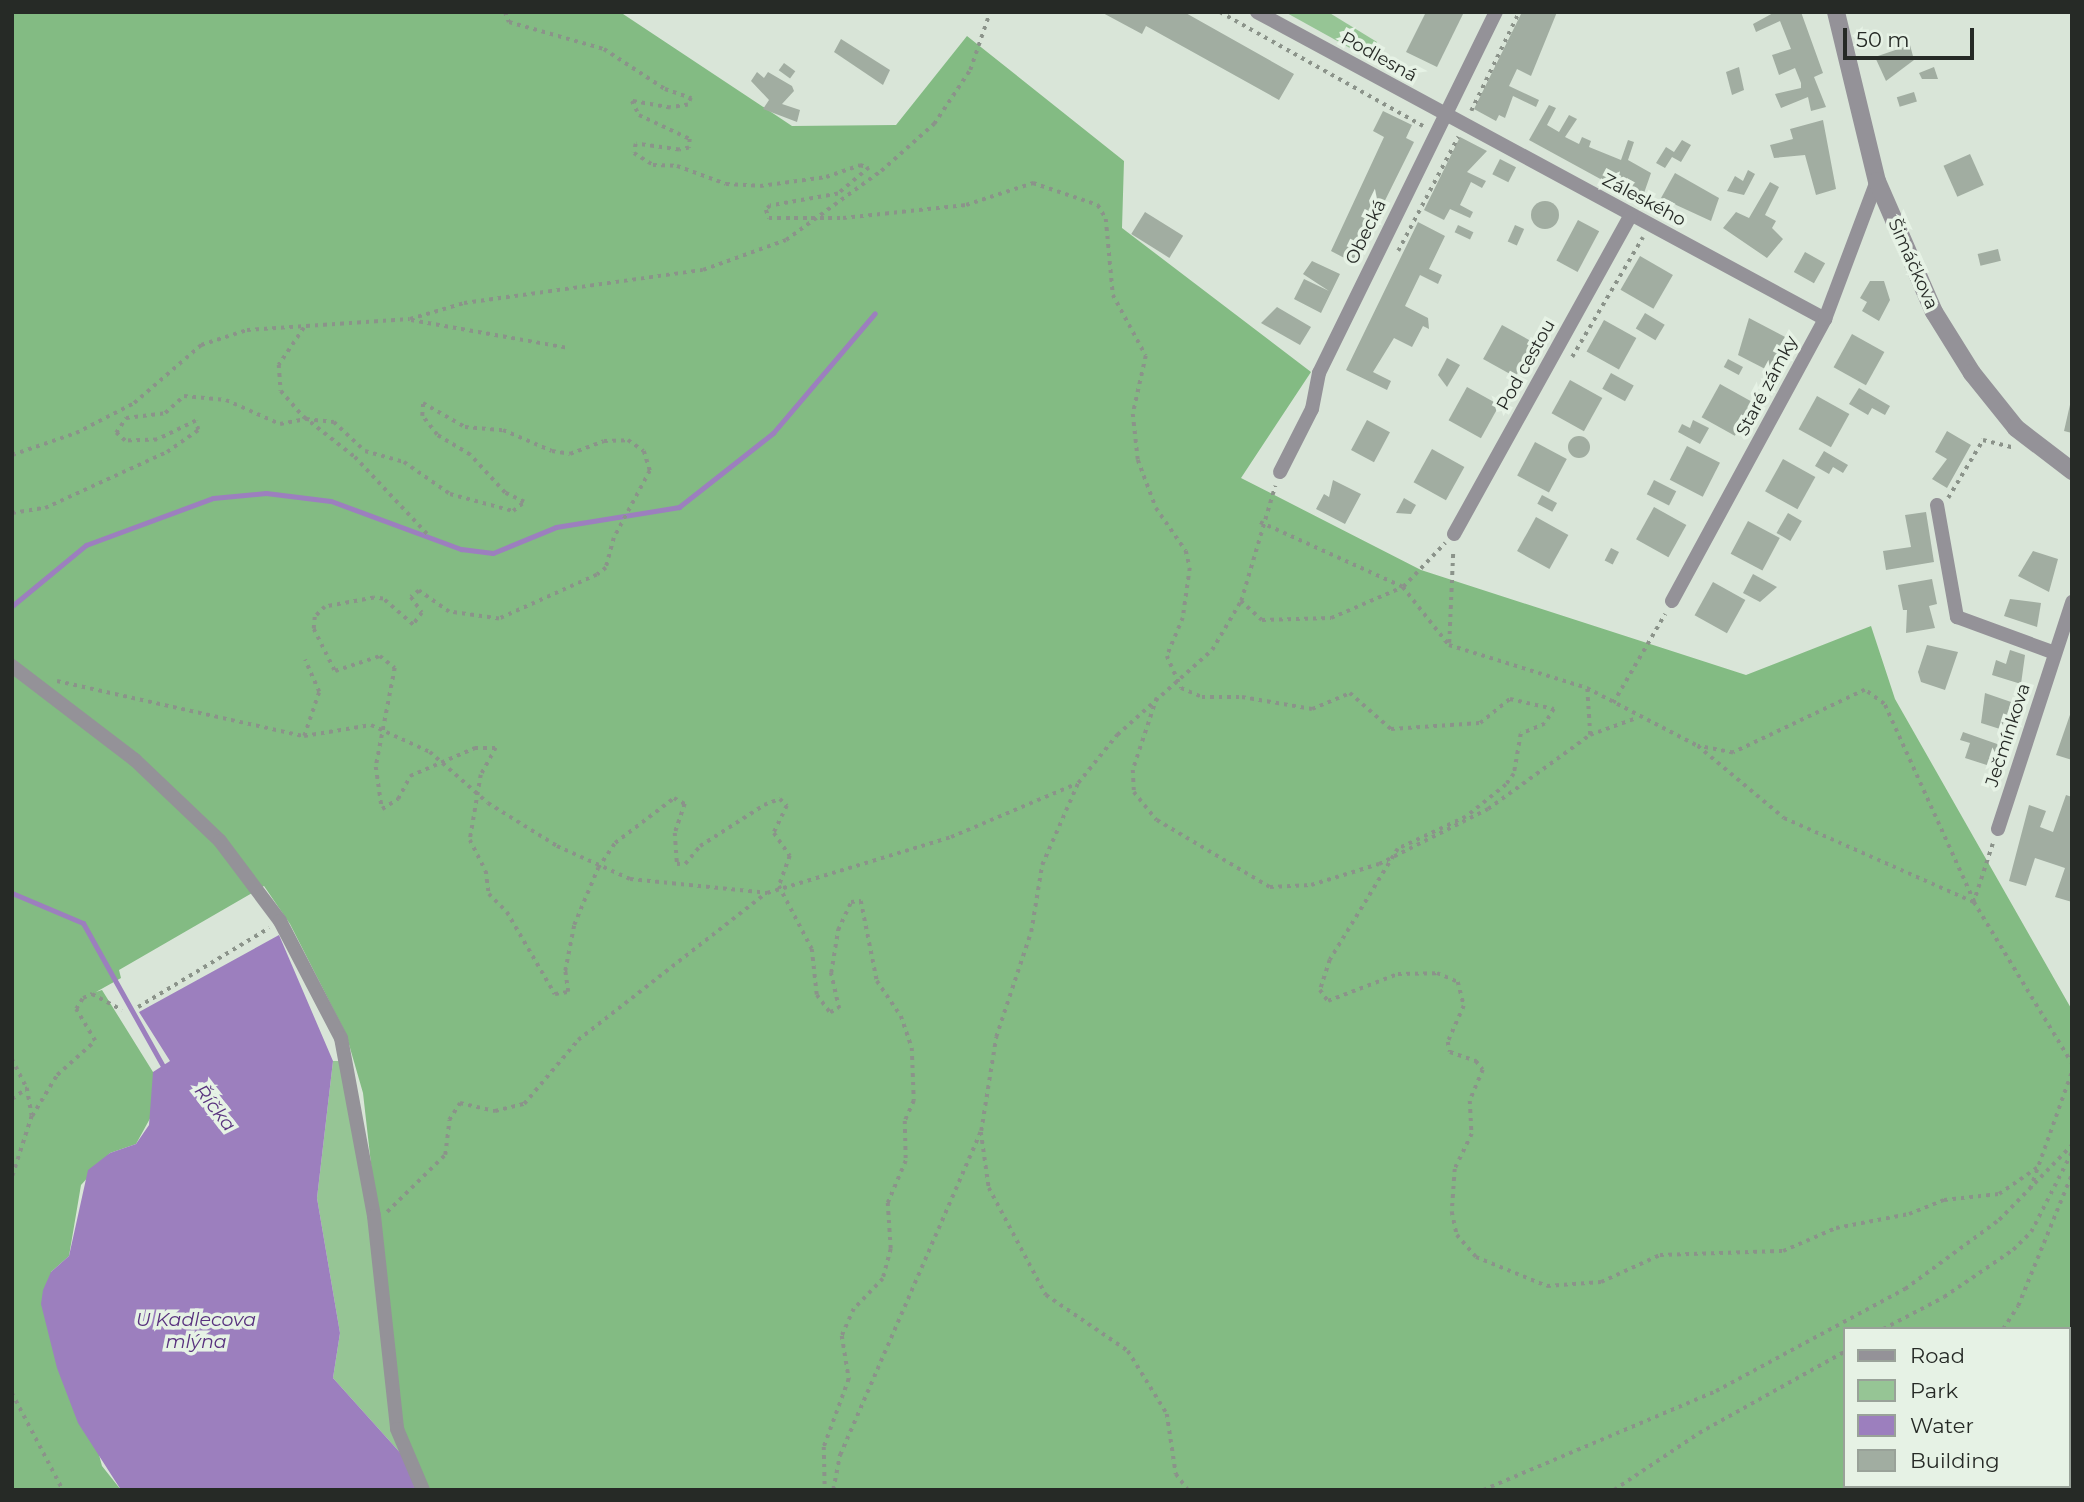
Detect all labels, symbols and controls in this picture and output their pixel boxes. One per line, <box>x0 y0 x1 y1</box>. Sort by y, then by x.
scale bar <box>1846 14 1977 58</box>
street label: Podlesná <box>1337 27 1421 87</box>
text: 50 m <box>1856 27 1910 52</box>
street label: Záleského <box>1599 169 1689 231</box>
street label: Obecká <box>1341 196 1391 268</box>
street label: Šimáčkova <box>1883 215 1943 313</box>
street label: Pod cestou <box>1492 316 1560 414</box>
street label: Staré zámky <box>1732 332 1802 440</box>
street label: Ječmínkova <box>1981 681 2035 789</box>
water label: Říčka <box>190 1080 240 1136</box>
water label: U Kadlecova mlýna <box>136 1309 256 1353</box>
legend <box>1842 1327 2070 1488</box>
text: Road <box>1910 1343 1965 1368</box>
text: Park <box>1910 1378 1958 1403</box>
text: Water <box>1910 1413 1974 1438</box>
text: Building <box>1910 1448 2000 1473</box>

